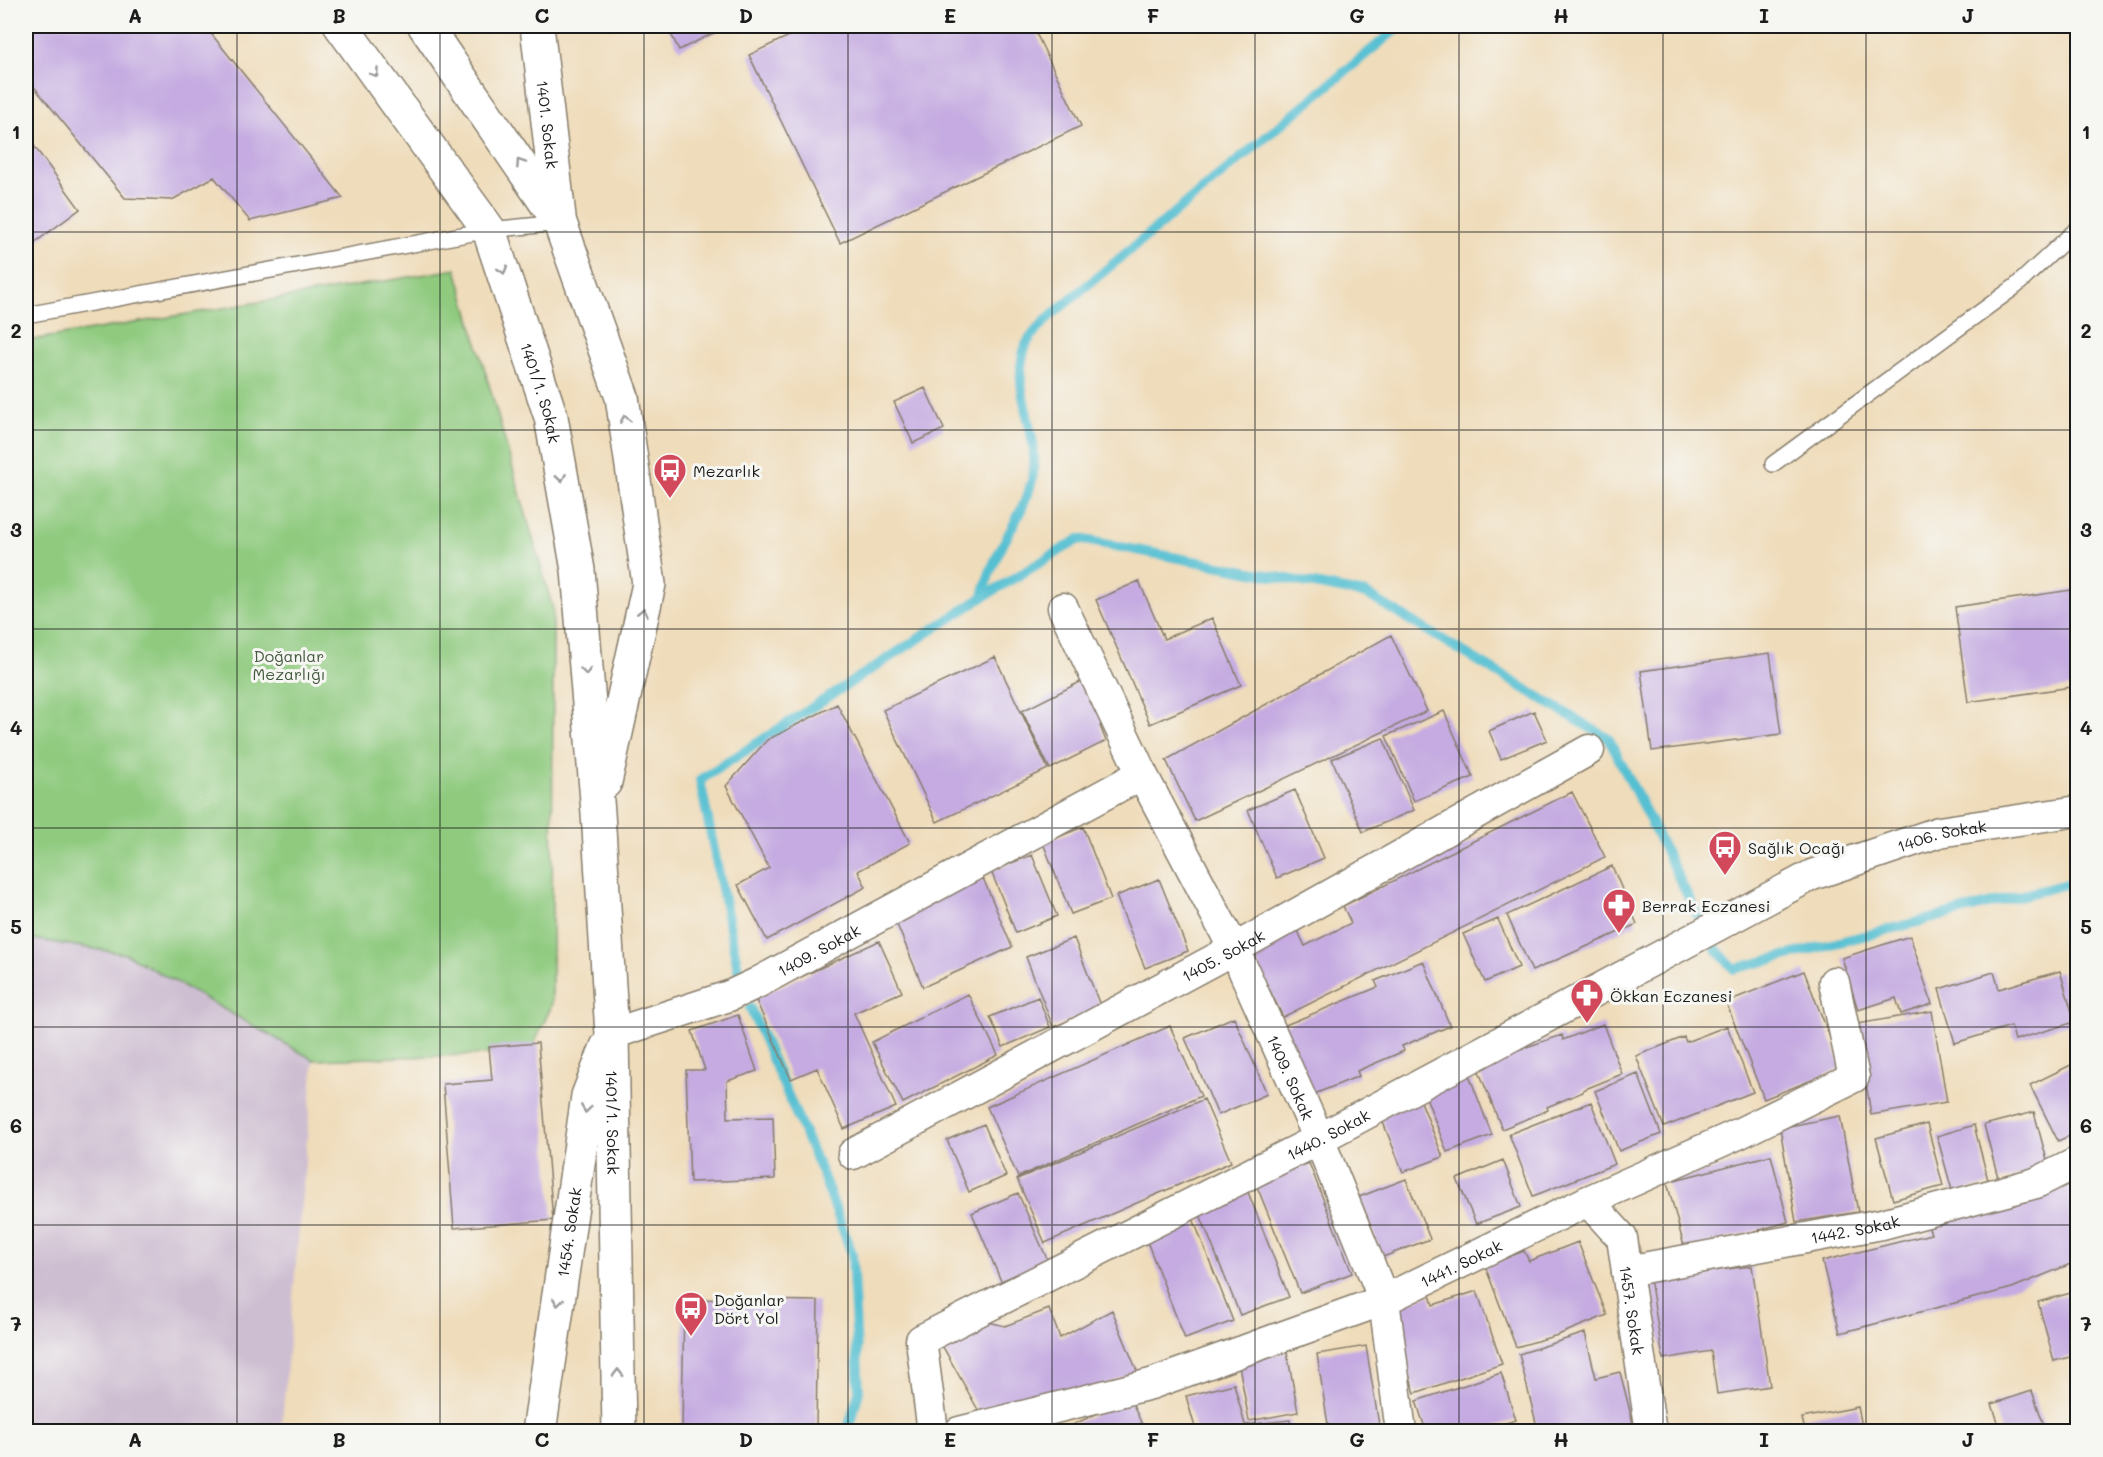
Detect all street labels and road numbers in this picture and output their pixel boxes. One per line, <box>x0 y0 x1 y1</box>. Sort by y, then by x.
street label: 1401. Sokak <box>533 79 564 170</box>
street label: 1401/1. Sokak <box>516 339 566 445</box>
street label: 1406. Sokak <box>1894 814 1988 856</box>
street label: 1409. Sokak <box>774 919 864 981</box>
street label: 1405. Sokak <box>1178 924 1268 986</box>
street label: 1409. Sokak <box>1263 1031 1320 1123</box>
street label: 1401/1. Sokak <box>602 1070 625 1175</box>
street label: 1440. Sokak <box>1283 1103 1373 1164</box>
street label: 1454. Sokak <box>551 1186 585 1278</box>
street label: 1442. Sokak <box>1809 1209 1902 1247</box>
street label: 1441. Sokak <box>1416 1234 1505 1291</box>
street label: 1457. Sokak <box>1616 1264 1650 1356</box>

